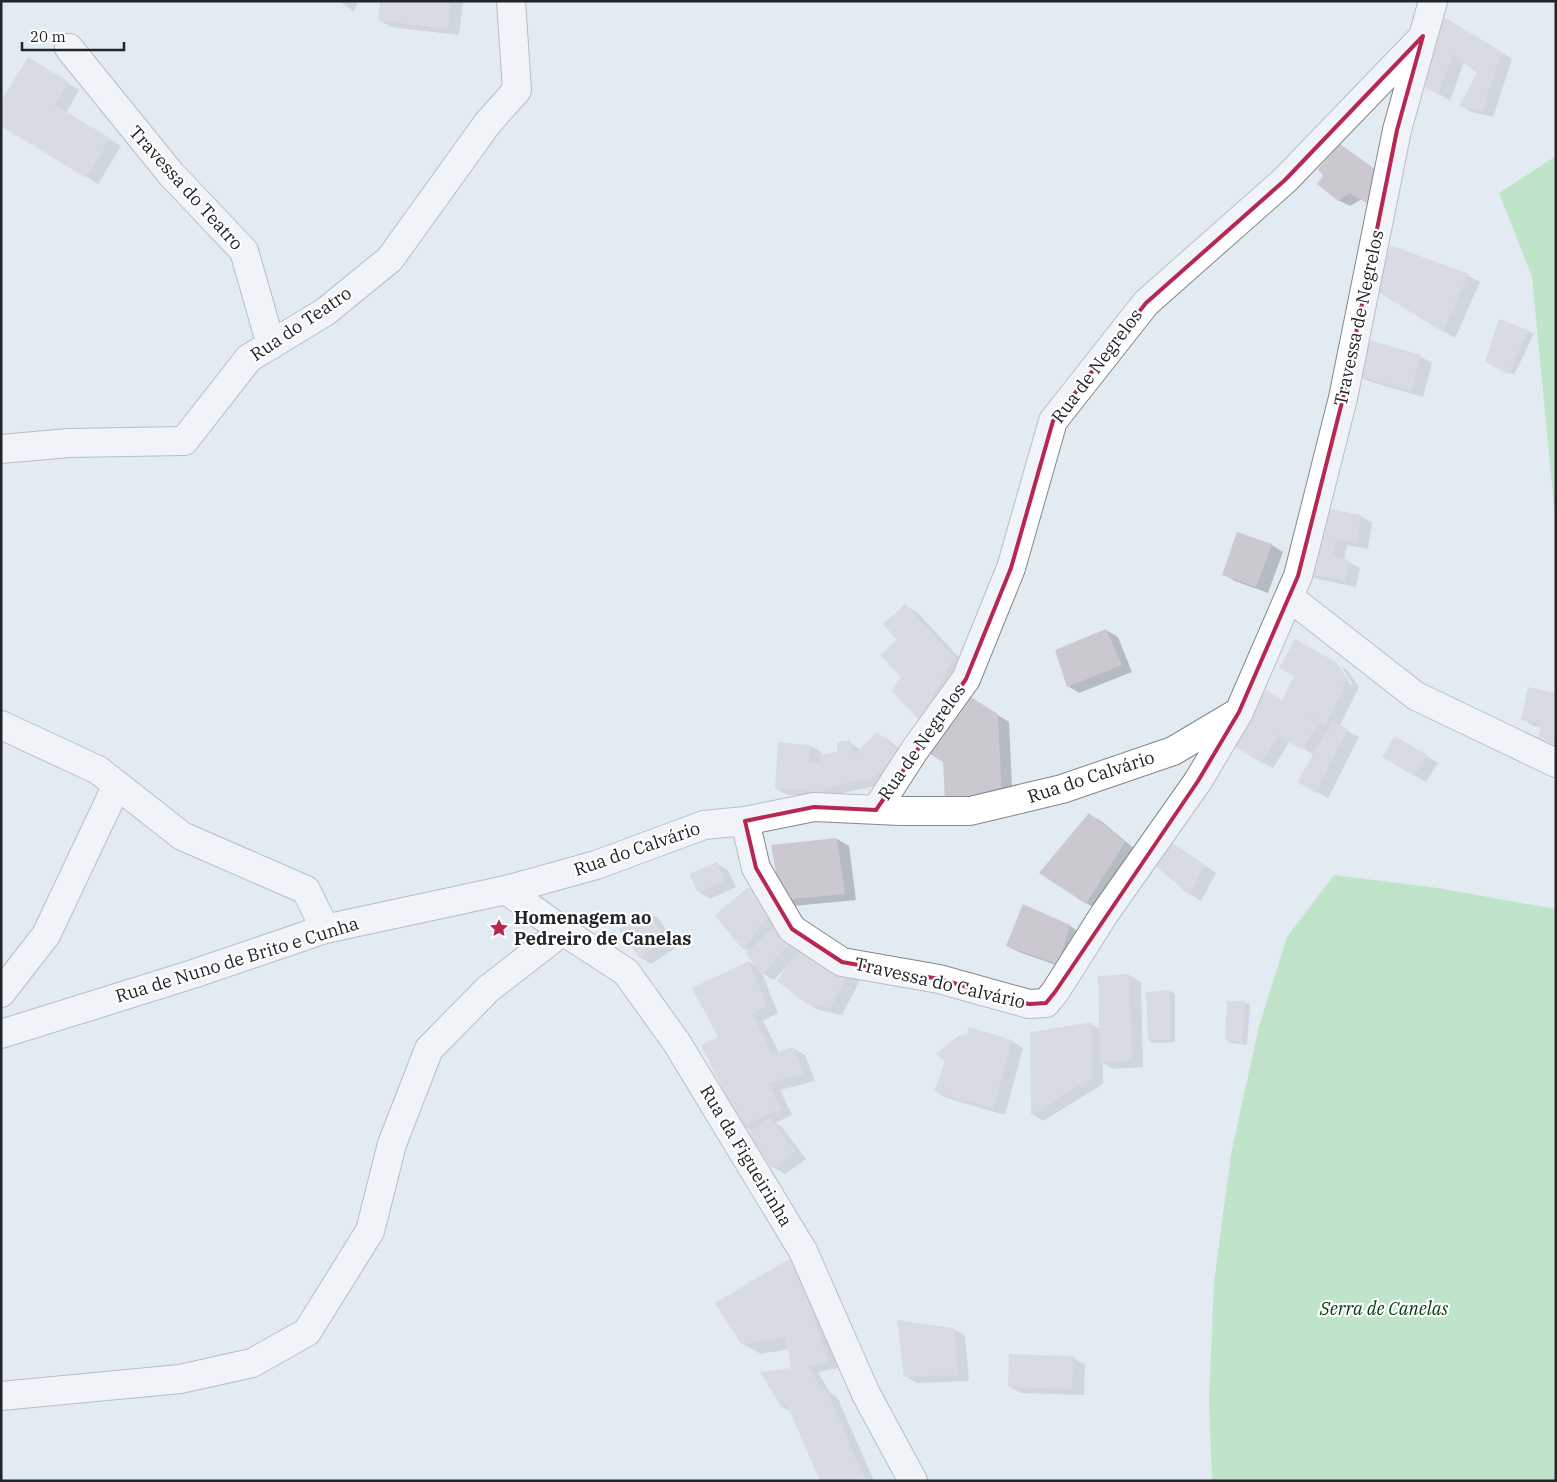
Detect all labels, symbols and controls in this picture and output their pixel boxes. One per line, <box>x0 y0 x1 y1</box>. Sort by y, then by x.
scale bar <box>22 20 125 52</box>
text: 20 m <box>30 27 66 46</box>
street label: Travessa do Teatro <box>124 121 248 255</box>
street label: Travessa de Negrelos <box>1329 228 1388 408</box>
street label: Rua do Teatro <box>246 281 356 366</box>
street label: Rua de Negrelos <box>1046 304 1147 427</box>
street label: Rua de Negrelos <box>873 679 970 805</box>
street label: Rua do Calvário <box>1024 745 1157 808</box>
street label: Rua do Calvário <box>571 816 703 881</box>
place label: Homenagem ao Pedreiro de Canelas <box>514 906 691 950</box>
street label: Rua de Nuno de Brito e Cunha <box>112 911 361 1008</box>
place icon: Homenagem ao Pedreiro de Canelas <box>488 917 510 939</box>
street label: Travessa do Calvário <box>852 952 1028 1013</box>
street label: Rua da Figueirinha <box>695 1081 798 1231</box>
park label: Serra de Canelas <box>1319 1297 1449 1320</box>

